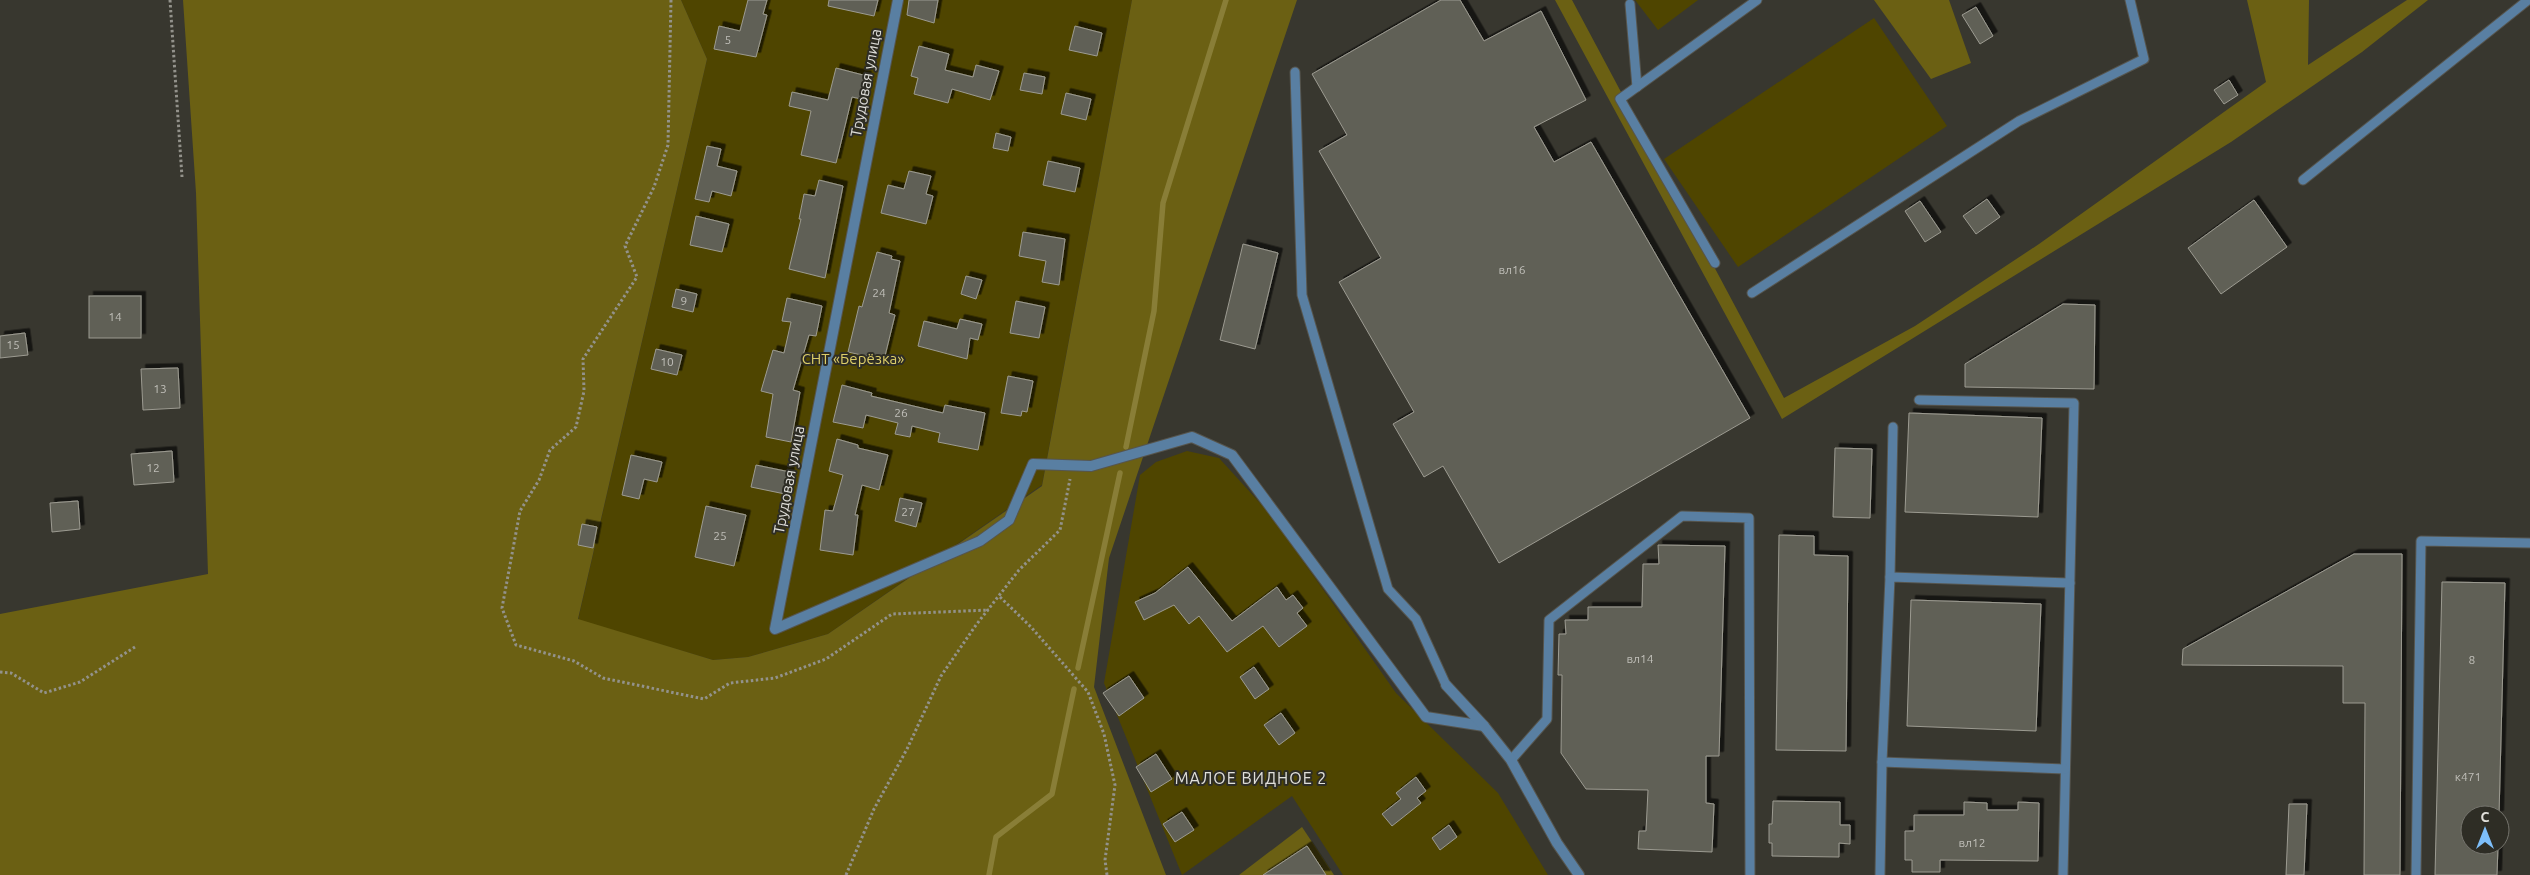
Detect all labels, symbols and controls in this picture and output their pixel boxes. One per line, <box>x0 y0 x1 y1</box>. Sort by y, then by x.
street label: Трудовая улица <box>847 27 884 138</box>
house number: 5 <box>725 33 731 46</box>
house number: вл16 <box>1498 263 1526 276</box>
house number: 24 <box>872 286 886 299</box>
house number: 9 <box>681 294 687 307</box>
house number: 14 <box>108 310 122 323</box>
house number: 15 <box>6 338 20 351</box>
park label: СНТ «Берёзка» <box>802 350 904 367</box>
house number: 10 <box>660 355 674 368</box>
house number: 13 <box>153 382 167 395</box>
house number: 26 <box>894 406 908 419</box>
street label: Трудовая улица <box>770 424 807 535</box>
house number: 12 <box>146 461 160 474</box>
house number: 27 <box>901 505 915 518</box>
house number: 25 <box>713 529 727 542</box>
house number: вл14 <box>1626 652 1654 665</box>
house number: 8 <box>2469 653 2476 666</box>
district label: МАЛОЕ ВИДНОЕ 2 <box>1175 769 1327 787</box>
house number: к471 <box>2455 770 2481 783</box>
north arrow <box>2460 805 2510 855</box>
text: С <box>2481 809 2490 825</box>
house number: вл12 <box>1958 836 1986 849</box>

